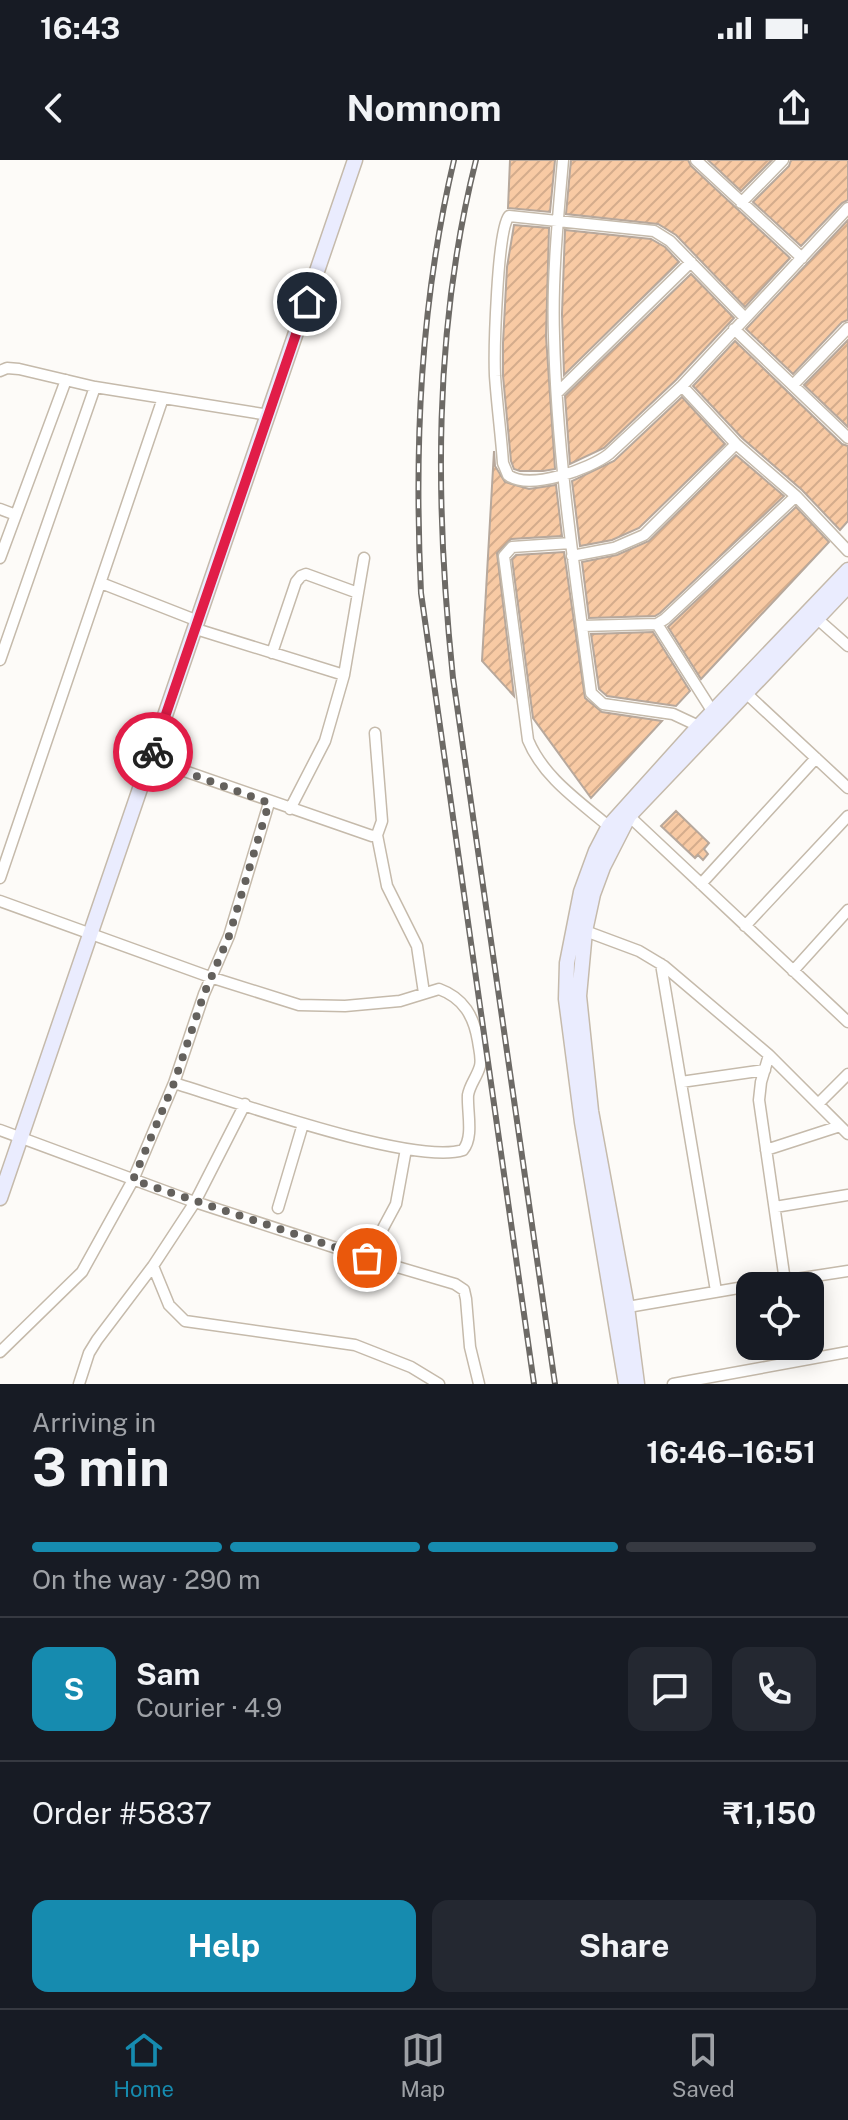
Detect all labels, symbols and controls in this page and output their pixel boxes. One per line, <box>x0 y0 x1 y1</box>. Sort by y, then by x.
text: 16:43 <box>40 10 120 46</box>
icon: back <box>32 86 76 130</box>
icon: share <box>772 86 816 130</box>
text: Nomnom <box>347 87 501 129</box>
pin <box>273 268 341 336</box>
icon: home <box>285 280 329 324</box>
courier <box>113 712 193 792</box>
icon: bike <box>131 730 175 774</box>
pin <box>333 1224 401 1292</box>
icon: bag <box>345 1236 389 1280</box>
map controls <box>736 1272 824 1360</box>
button: locate <box>736 1272 824 1360</box>
text: Arriving in <box>32 1407 156 1438</box>
text: 16:46–16:51 <box>646 1434 816 1470</box>
text: 3 min <box>32 1437 170 1498</box>
text: On the way · 290 m <box>32 1564 260 1595</box>
button: chat <box>628 1647 712 1731</box>
button: phone <box>732 1647 816 1731</box>
text: Sam <box>136 1656 200 1692</box>
text: S <box>64 1671 84 1707</box>
text: Courier · 4.9 <box>136 1692 282 1723</box>
text: Order #5837 <box>32 1795 212 1831</box>
text: ₹1,150 <box>723 1795 816 1831</box>
button: Help <box>32 1900 416 1992</box>
button: Share <box>432 1900 816 1992</box>
tab: Home <box>113 2028 174 2102</box>
tab: Map <box>401 2028 445 2102</box>
tab: Saved <box>672 2028 735 2102</box>

